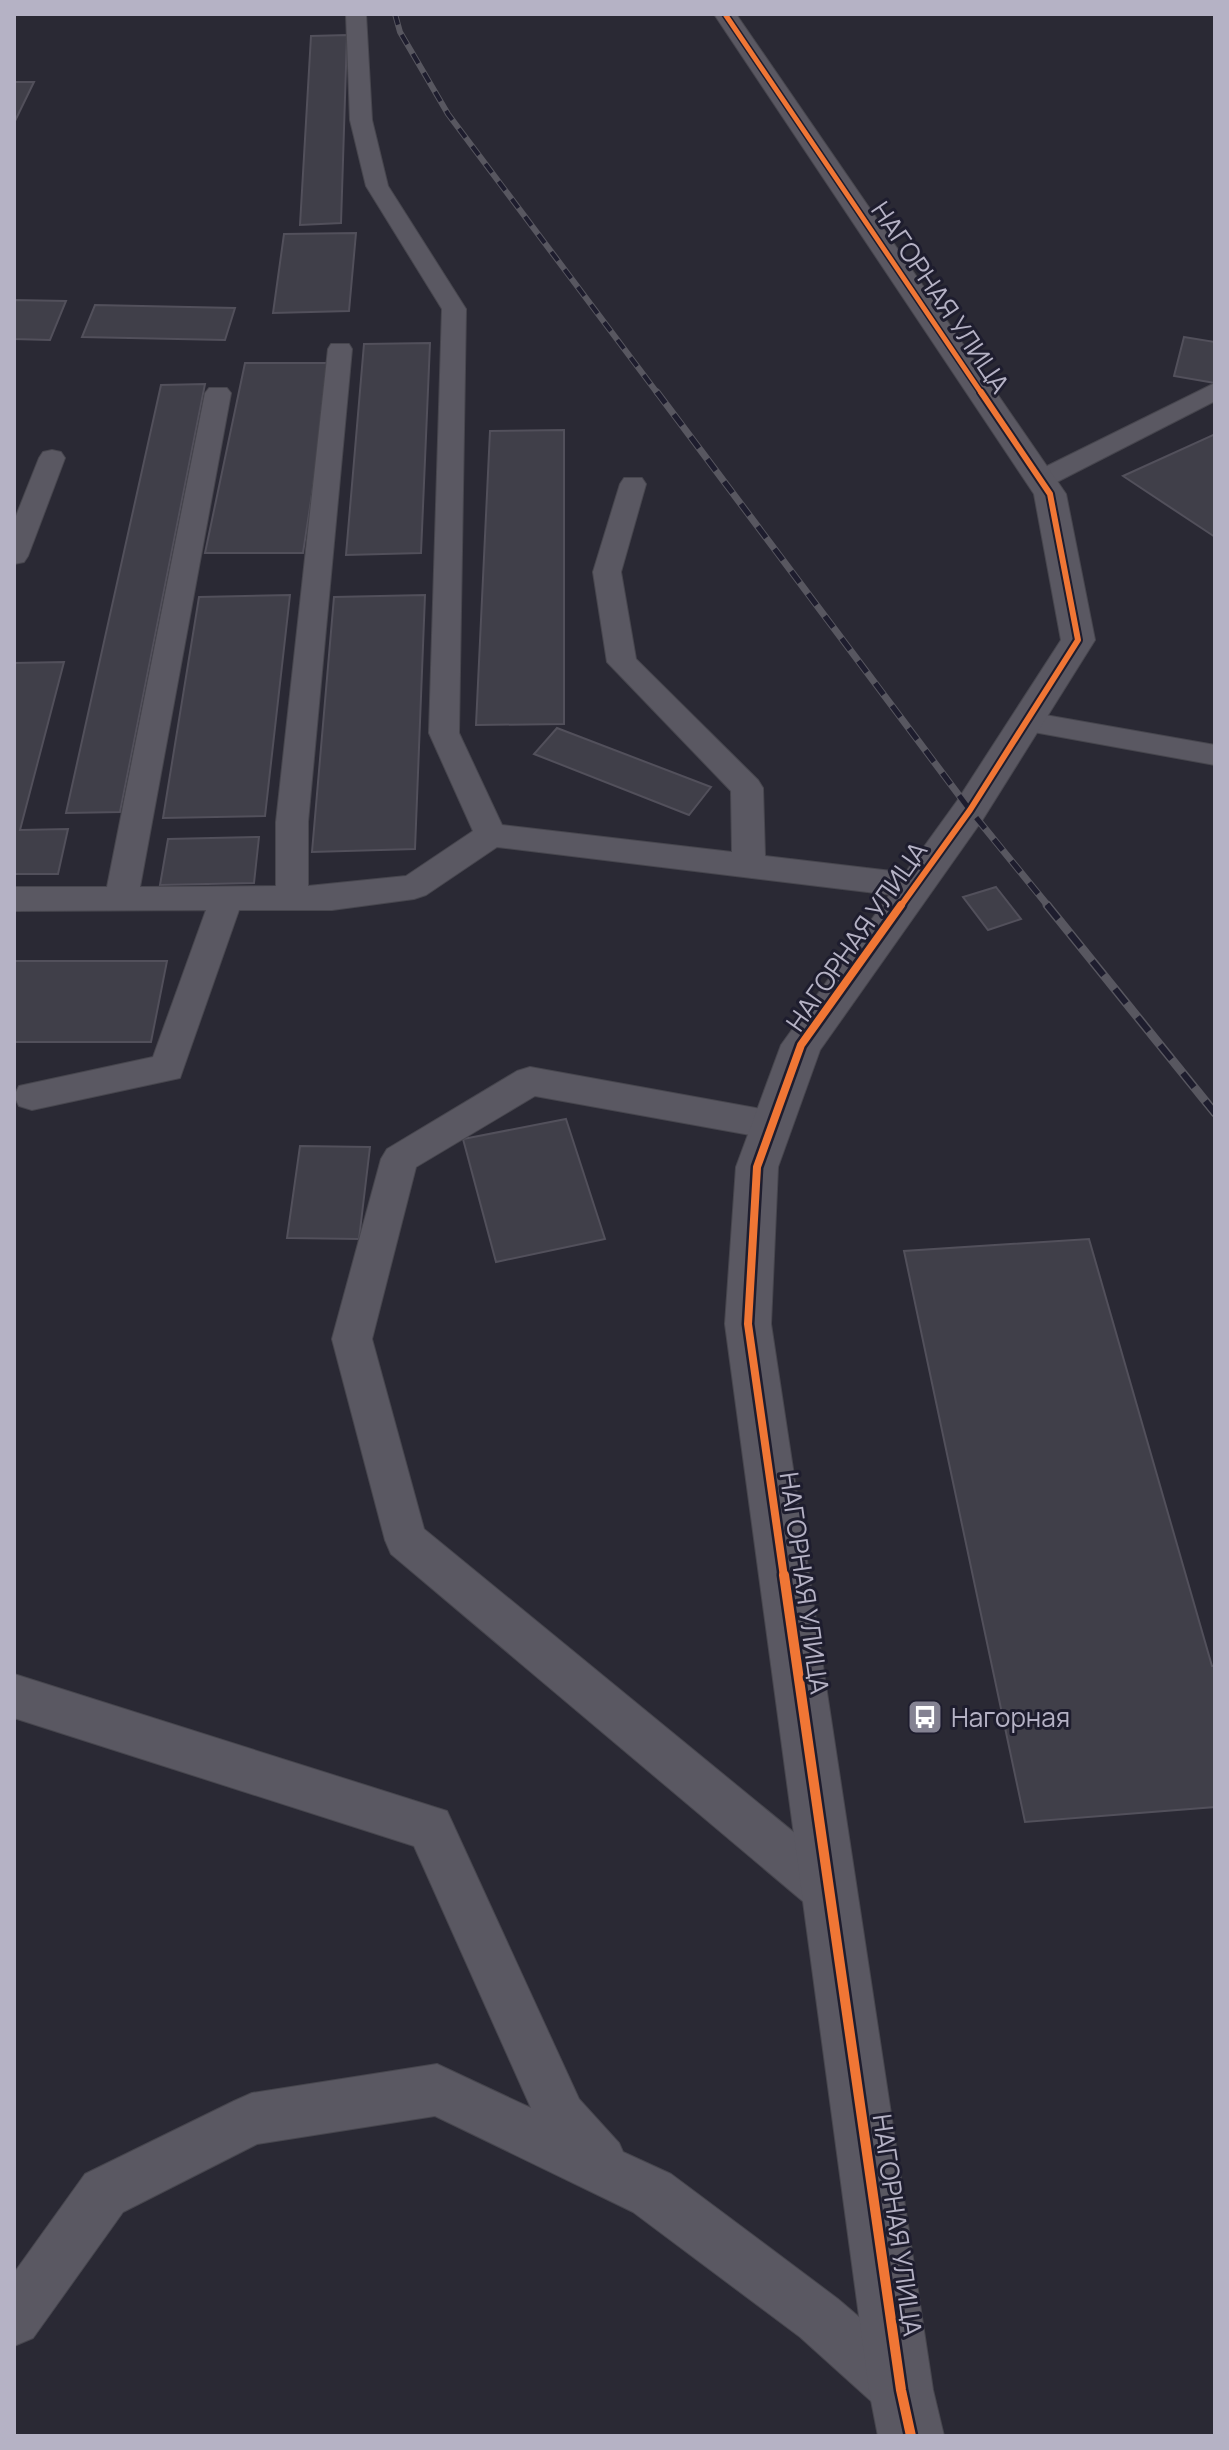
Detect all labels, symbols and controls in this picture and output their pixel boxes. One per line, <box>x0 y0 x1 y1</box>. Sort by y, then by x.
street label: НАГОРНАЯ УЛИЦА <box>863 194 1019 400</box>
street label: НАГОРНАЯ УЛИЦА <box>777 834 935 1038</box>
street label: НАГОРНАЯ УЛИЦА <box>772 1470 838 1696</box>
bus stop icon: Нагорная <box>906 1698 944 1736</box>
place label: Нагорная <box>951 1699 1070 1735</box>
street label: НАГОРНАЯ УЛИЦА <box>865 2112 931 2338</box>

